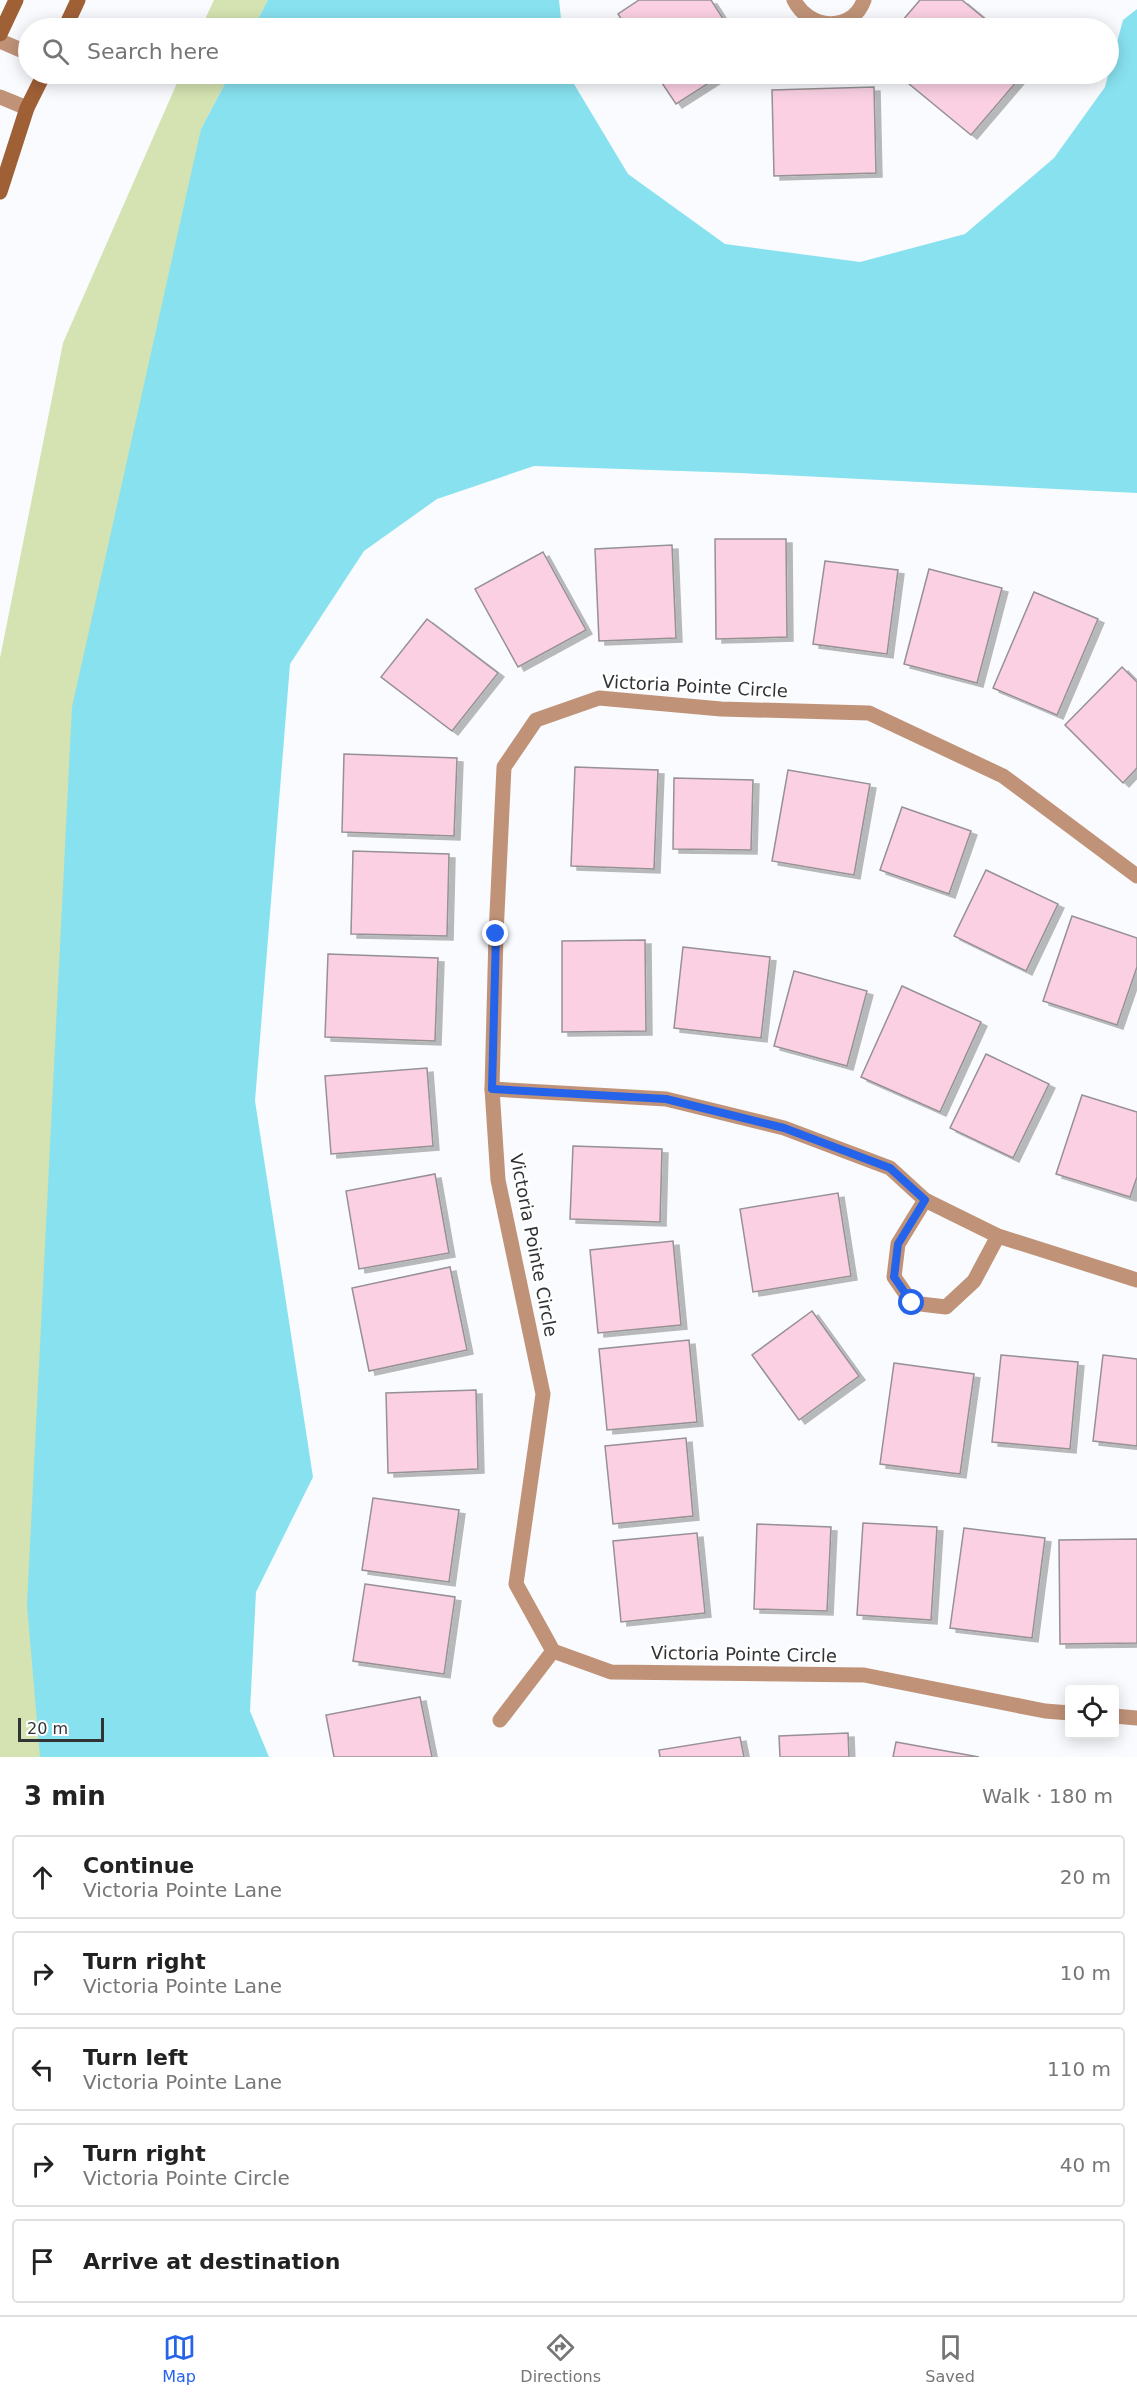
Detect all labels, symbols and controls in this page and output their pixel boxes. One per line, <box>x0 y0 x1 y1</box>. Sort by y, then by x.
search box <box>18 18 1119 84</box>
icon: search <box>39 35 72 68</box>
text: Search here <box>87 39 219 64</box>
street label: Victoria Pointe Circle <box>602 671 788 701</box>
route end <box>482 920 508 946</box>
street label: Victoria Pointe Circle <box>506 1152 562 1338</box>
route start <box>898 1289 924 1315</box>
street label: Victoria Pointe Circle <box>651 1642 837 1666</box>
map controls <box>1065 1685 1119 1739</box>
button: locate <box>1065 1685 1119 1739</box>
scale bar <box>18 1715 104 1742</box>
text: 20 m <box>27 1719 68 1738</box>
text: 3 min <box>24 1781 106 1811</box>
text: Walk · 180 m <box>982 1784 1113 1808</box>
text: Continue <box>83 1853 194 1878</box>
icon: ahead <box>26 1861 59 1894</box>
text: 20 m <box>1060 1865 1111 1889</box>
text: Victoria Pointe Lane <box>83 1878 282 1902</box>
text: Turn right <box>83 1949 206 1974</box>
icon: right <box>26 1957 59 1990</box>
text: 10 m <box>1060 1961 1111 1985</box>
text: Victoria Pointe Lane <box>83 1974 282 1998</box>
text: Turn left <box>83 2045 188 2070</box>
icon: left <box>26 2053 59 2086</box>
text: 110 m <box>1047 2057 1111 2081</box>
text: Victoria Pointe Lane <box>83 2070 282 2094</box>
text: Turn right <box>83 2141 206 2166</box>
icon: right <box>26 2149 59 2182</box>
text: 40 m <box>1060 2153 1111 2177</box>
text: Victoria Pointe Circle <box>83 2166 290 2190</box>
icon: arrive <box>26 2245 59 2278</box>
text: Arrive at destination <box>83 2249 340 2274</box>
tab: Map <box>162 2331 196 2386</box>
tab: Directions <box>520 2331 601 2386</box>
tab: Saved <box>925 2331 975 2386</box>

